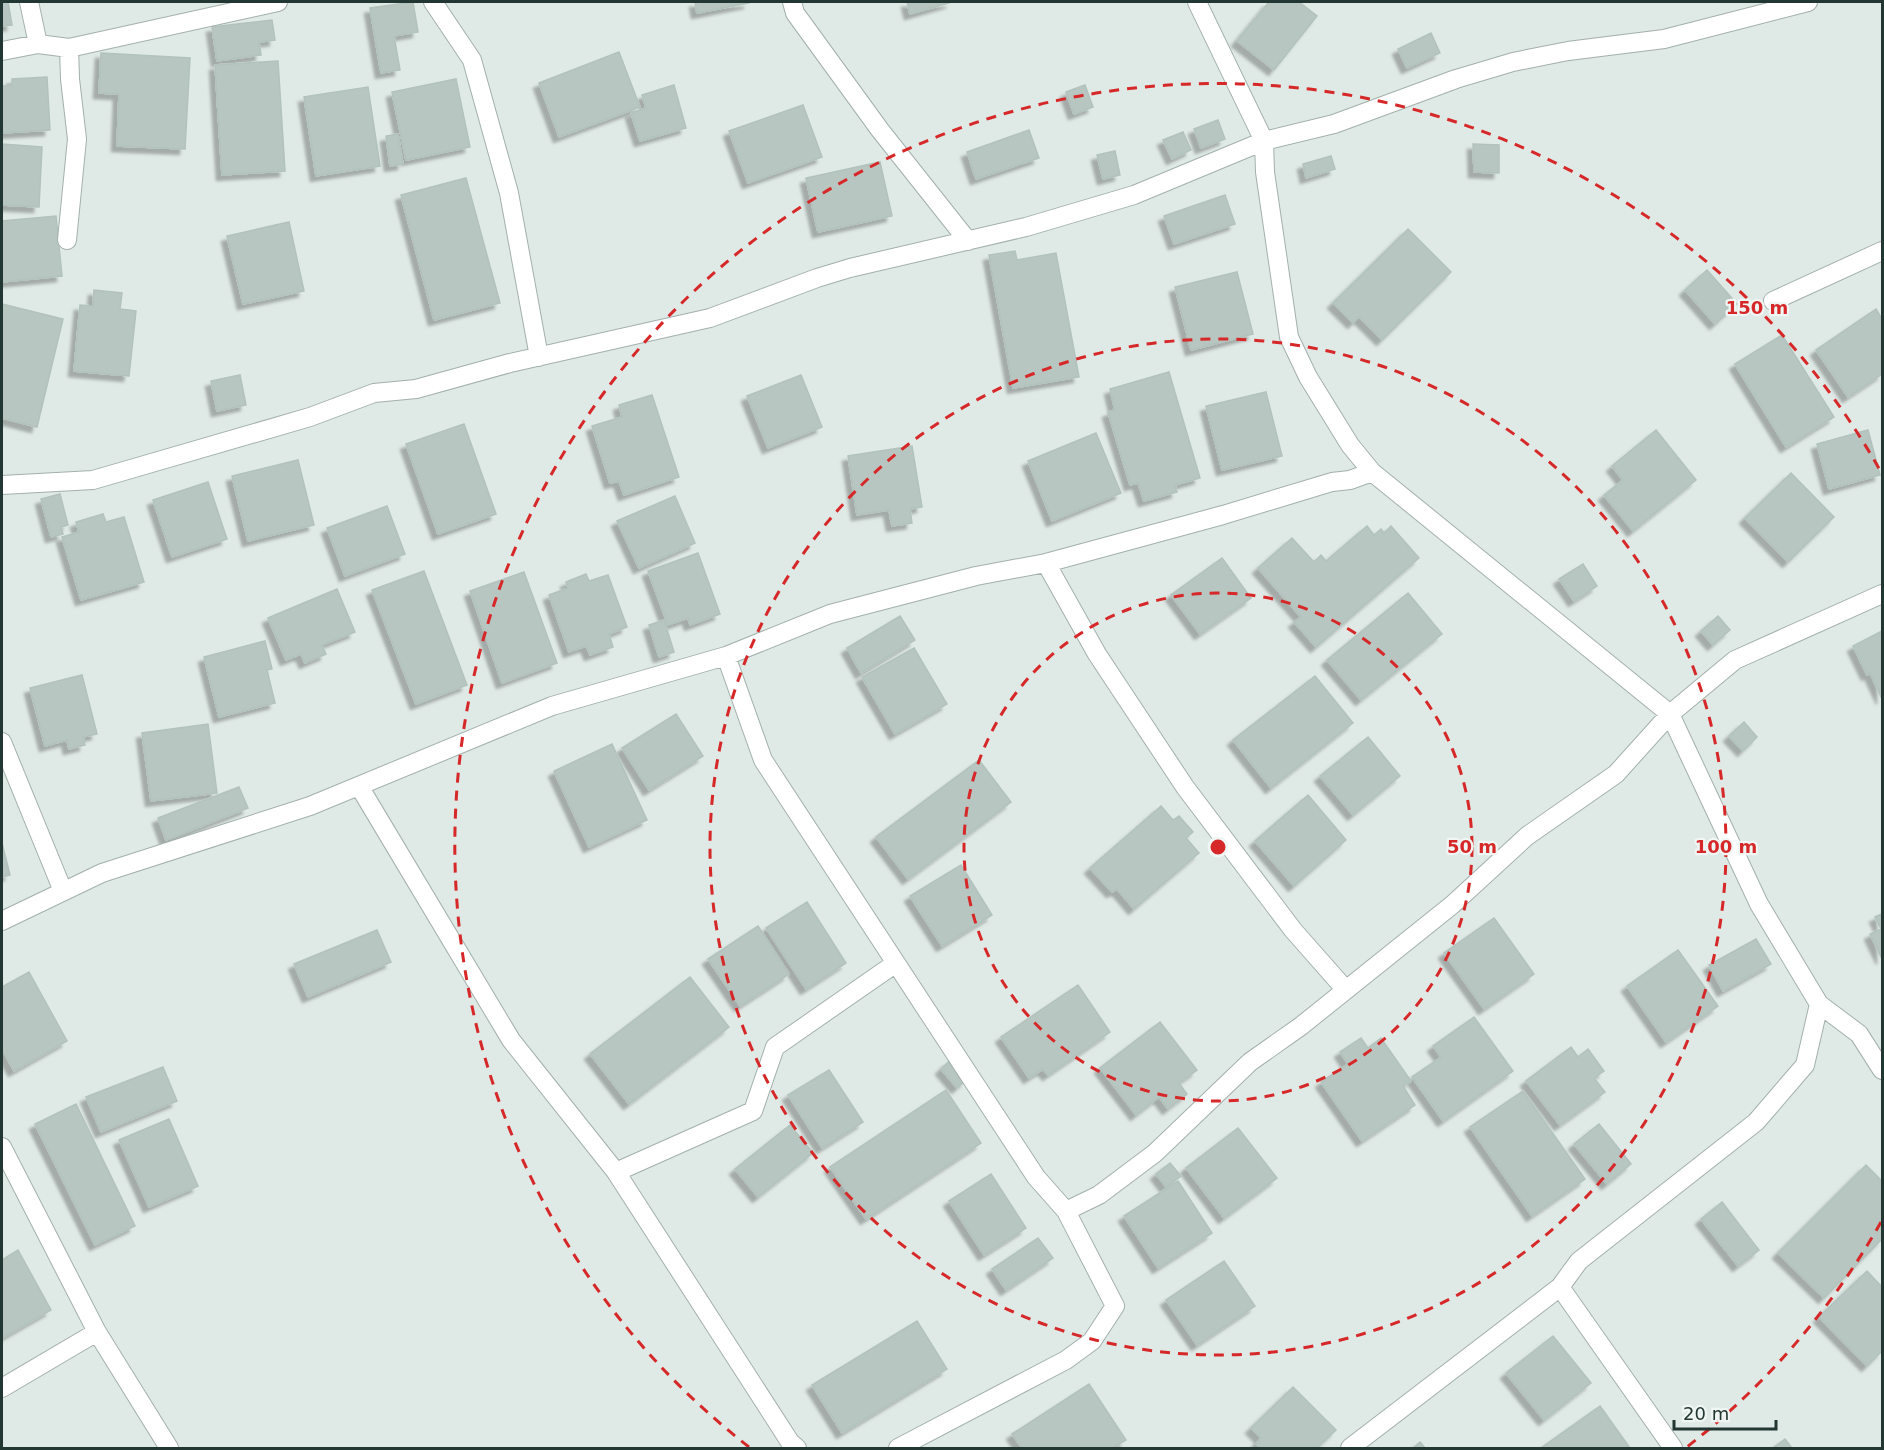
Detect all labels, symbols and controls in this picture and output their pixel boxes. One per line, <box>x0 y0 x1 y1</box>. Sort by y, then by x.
text: 150 m <box>1726 297 1788 318</box>
text: 50 m <box>1447 836 1497 857</box>
text: 100 m <box>1695 836 1757 857</box>
centre of rings <box>1208 837 1228 857</box>
scale bar <box>1674 1393 1776 1431</box>
text: 20 m <box>1683 1403 1729 1424</box>

